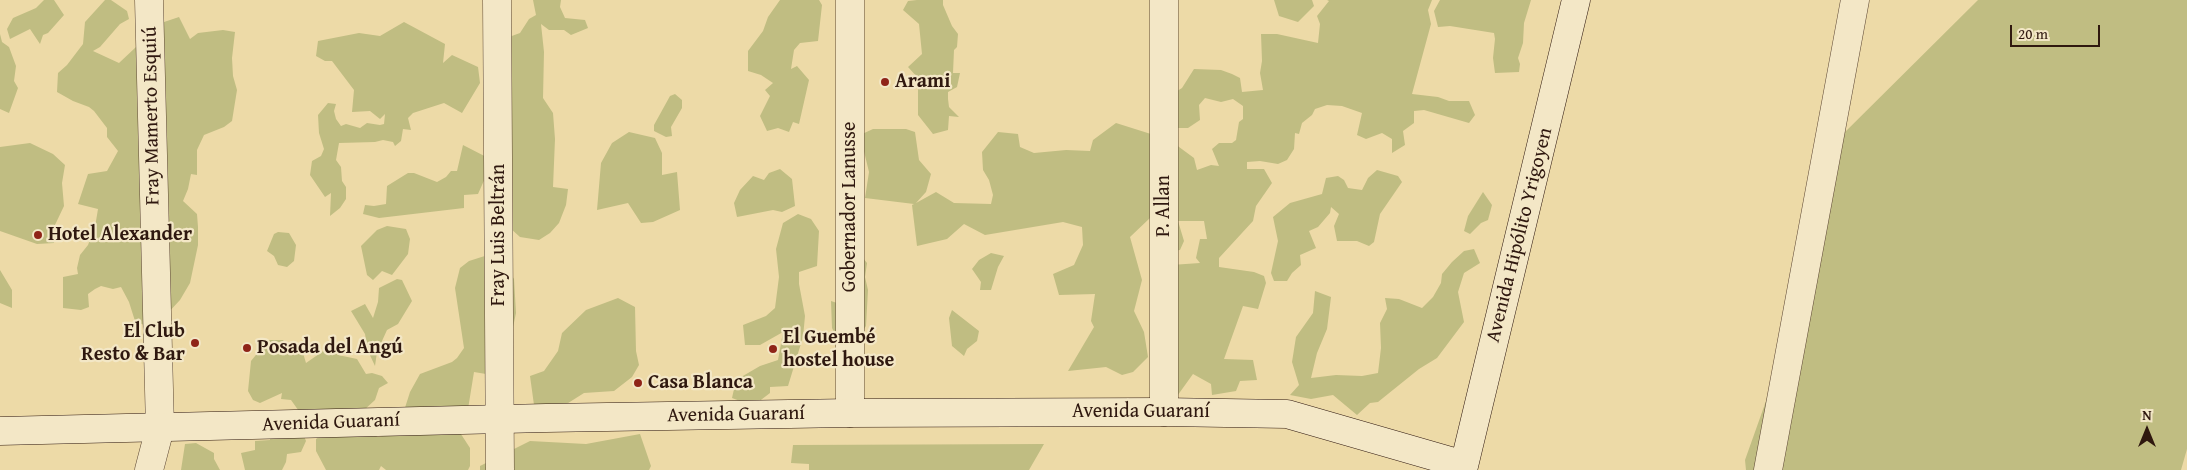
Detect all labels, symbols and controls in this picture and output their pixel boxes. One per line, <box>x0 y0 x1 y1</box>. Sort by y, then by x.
scale bar <box>2012 15 2102 47</box>
text: 20 m <box>2018 23 2048 44</box>
street label: Fray Mamerto Esquiú <box>138 26 166 206</box>
place label: Arami <box>895 70 950 94</box>
marker: Arami <box>879 76 891 88</box>
street label: Gobernador Lanusse <box>838 122 862 292</box>
street label: Avenida Hipólito Yrigoyen <box>1482 125 1558 345</box>
street label: Fray Luis Beltrán <box>487 164 511 306</box>
street label: P. Allan <box>1152 175 1176 237</box>
place label: Hotel Alexander <box>48 223 192 247</box>
marker: Hotel Alexander <box>32 229 44 241</box>
place label: El Club Resto & Bar <box>81 320 185 367</box>
place label: El Guembé hostel house <box>783 326 894 373</box>
place label: Posada del Angú <box>257 336 403 360</box>
marker: El Club Resto & Bar <box>189 337 201 349</box>
marker: Posada del Angú <box>241 342 253 354</box>
marker: El Guembé hostel house <box>767 343 779 355</box>
place label: Casa Blanca <box>648 371 753 395</box>
marker: Casa Blanca <box>632 377 644 389</box>
street label: Avenida Guaraní <box>1072 400 1210 424</box>
street label: Avenida Guaraní <box>667 402 805 428</box>
north arrow <box>2122 405 2172 455</box>
text: N <box>2142 405 2152 425</box>
street label: Avenida Guaraní <box>262 409 400 437</box>

